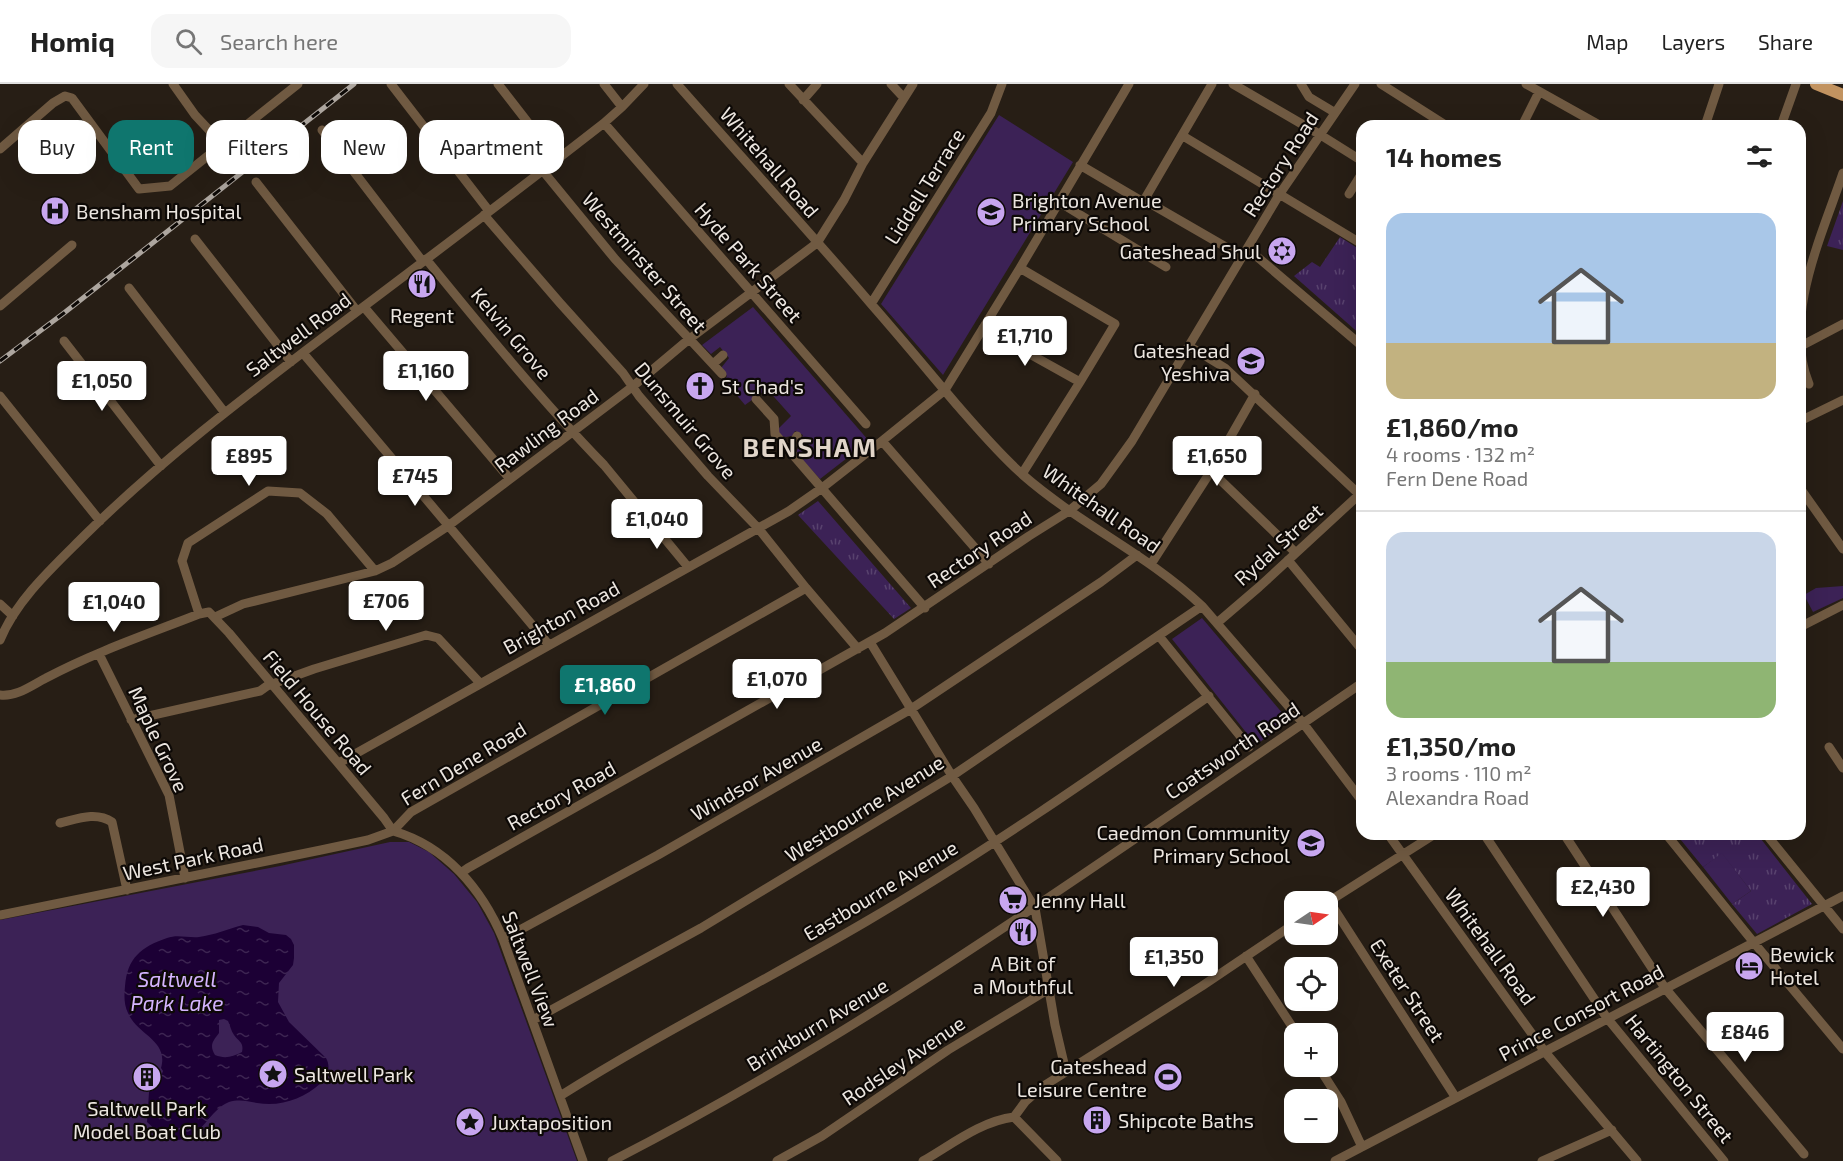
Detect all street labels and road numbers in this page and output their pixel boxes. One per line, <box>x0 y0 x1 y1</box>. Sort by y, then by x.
street label: Whitehall Road <box>716 102 824 222</box>
street label: Rectory Road <box>1237 107 1323 221</box>
street label: Liddell Terrace <box>879 124 969 248</box>
street label: Westminster Street <box>578 187 712 337</box>
street label: Hyde Park Street <box>690 197 808 327</box>
street label: Kelvin Grove <box>467 282 557 384</box>
street label: Saltwell Road <box>241 287 355 381</box>
street label: Dunsmuir Grove <box>630 357 742 483</box>
street label: Rawling Road <box>489 383 603 477</box>
street label: Whitehall Road <box>1038 458 1166 558</box>
street label: Rydal Street <box>1229 498 1327 590</box>
street label: Rectory Road <box>922 505 1036 593</box>
street label: Brighton Road <box>499 575 623 659</box>
street label: Field House Road <box>259 645 377 779</box>
street label: Maple Grove <box>124 682 194 796</box>
street label: Coatsworth Road <box>1160 696 1304 804</box>
street label: Fern Dene Road <box>396 716 530 810</box>
street label: Windsor Avenue <box>686 731 826 825</box>
street label: Westbourne Avenue <box>780 749 948 867</box>
street label: Rectory Road <box>503 755 619 835</box>
street label: West Park Road <box>121 831 265 885</box>
street label: Eastbourne Avenue <box>799 835 961 945</box>
street label: Whitehall Road <box>1441 883 1541 1009</box>
street label: Saltwell View <box>498 908 564 1030</box>
street label: Exeter Street <box>1366 934 1450 1046</box>
street label: Prince Consort Road <box>1494 958 1668 1066</box>
street label: Brinkburn Avenue <box>742 972 892 1076</box>
street label: Hartington Street <box>1621 1009 1739 1147</box>
street label: Rodsley Avenue <box>837 1010 969 1110</box>

